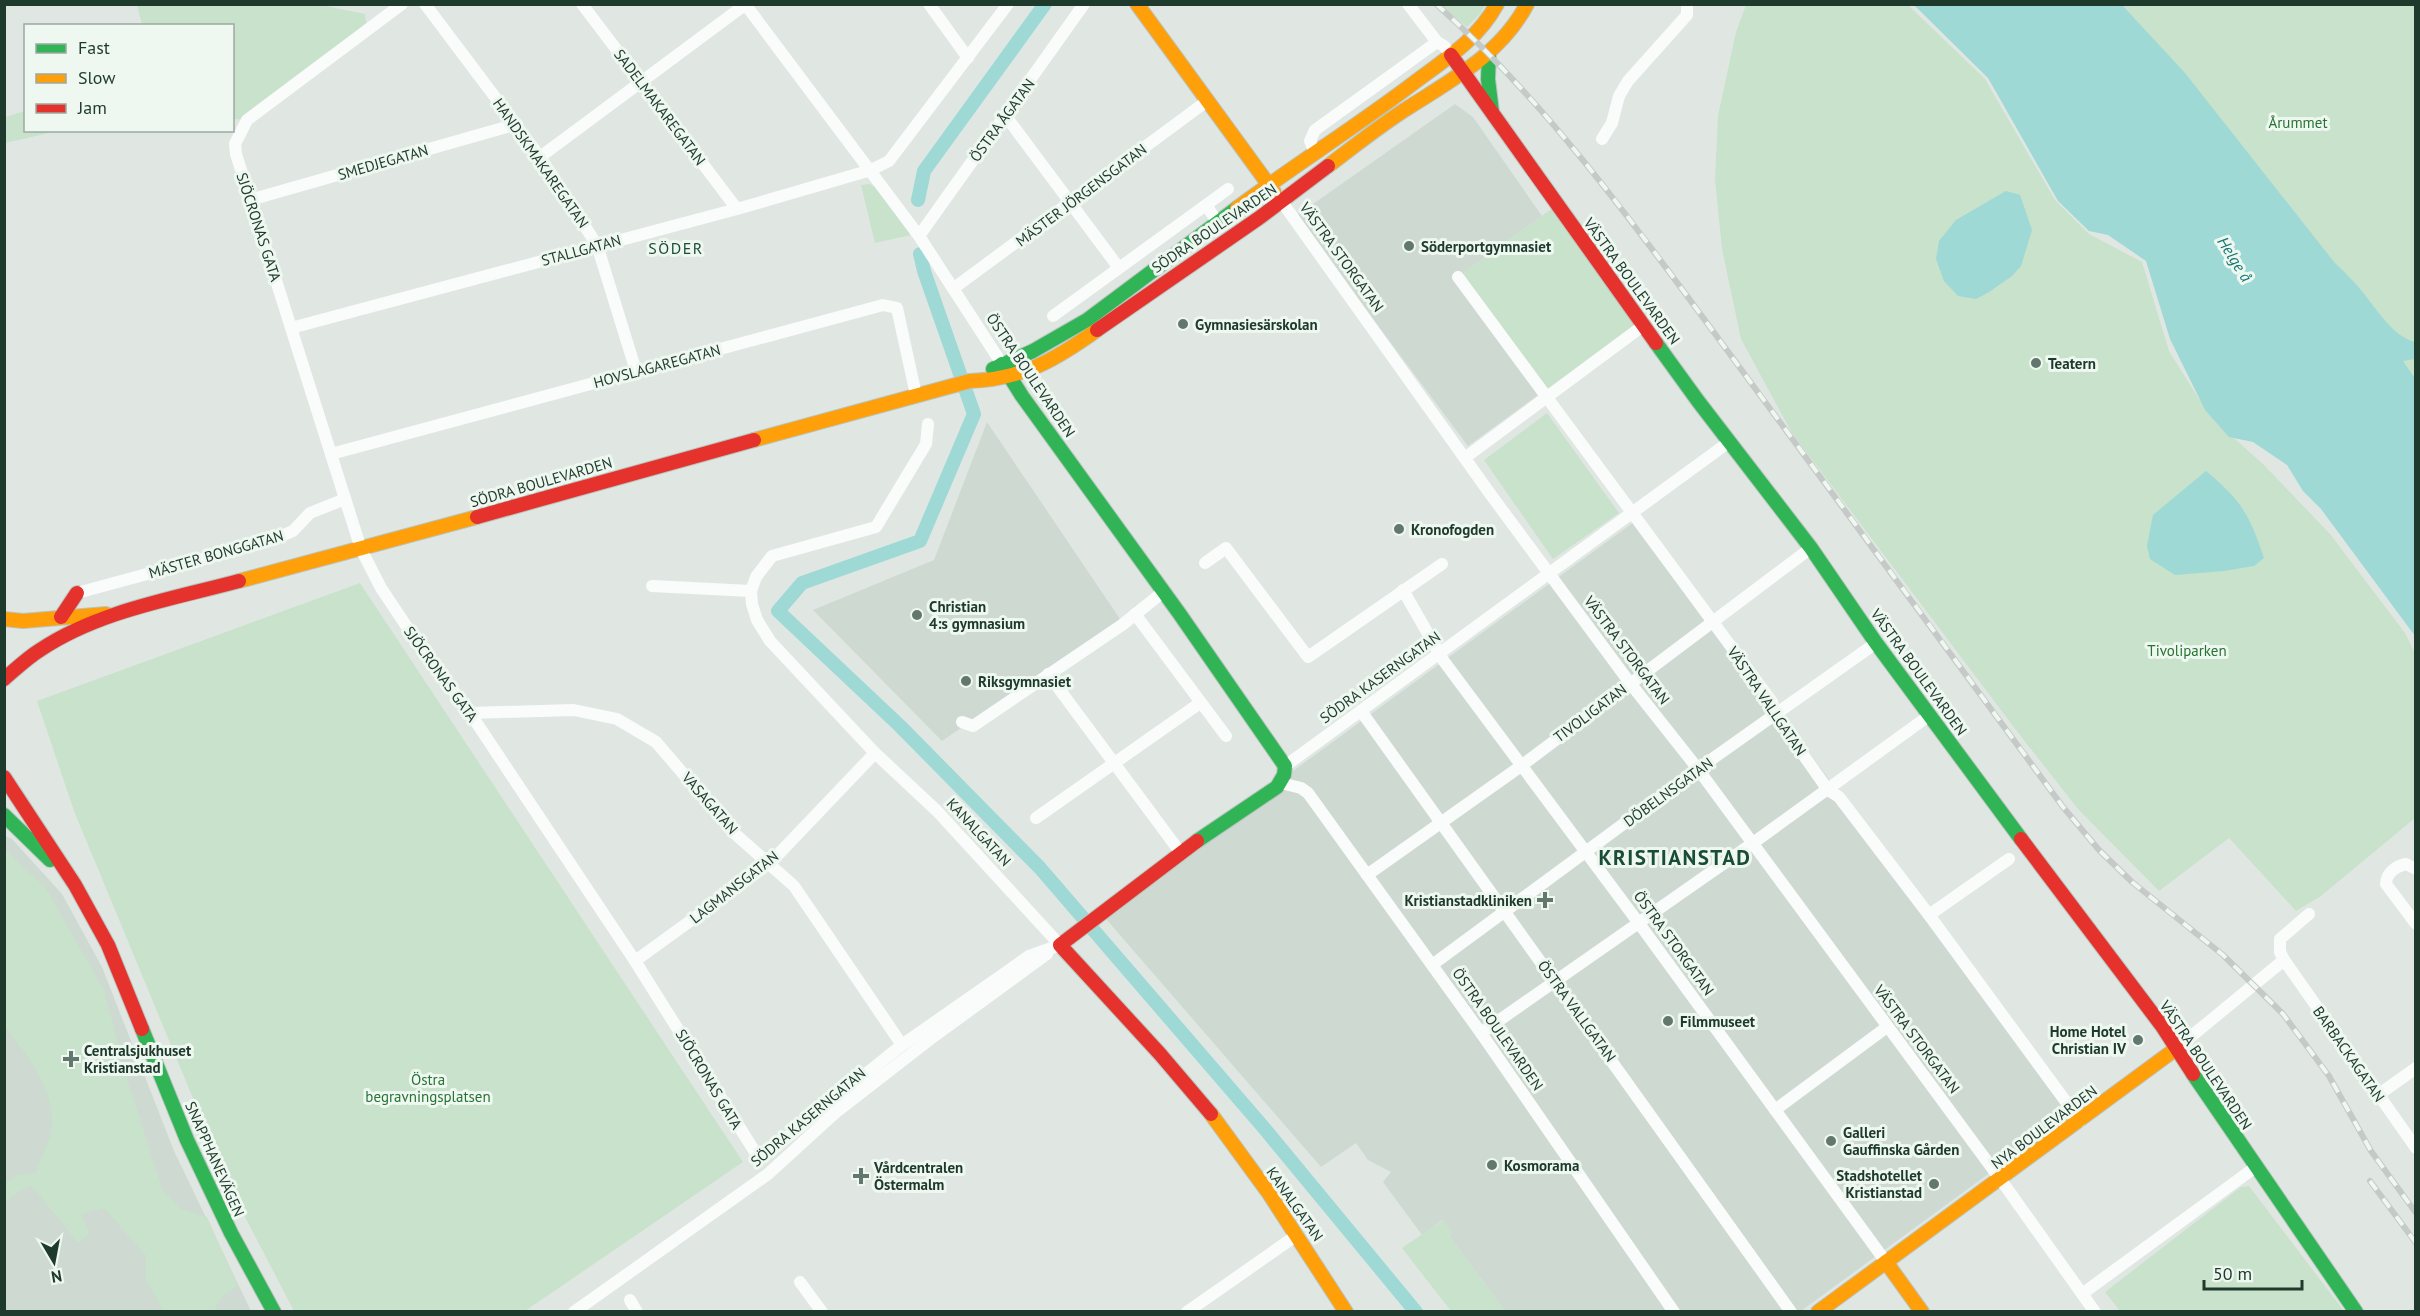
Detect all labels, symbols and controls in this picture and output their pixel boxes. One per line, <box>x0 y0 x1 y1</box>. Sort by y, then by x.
legend <box>24 24 234 132</box>
text: Fast <box>78 36 110 59</box>
street label: SADELMAKAREGATAN <box>610 45 710 169</box>
text: Slow <box>78 66 116 89</box>
street label: ÖSTRA ÅGATAN <box>965 75 1039 165</box>
street label: HANDSKMAKAREGATAN <box>489 94 593 232</box>
text: Jam <box>77 96 107 119</box>
park label: Årummet <box>2268 113 2328 132</box>
street label: SMEDJEGATAN <box>336 140 430 184</box>
street label: MÄSTER JÖRGENSGATAN <box>1012 140 1150 250</box>
street label: SJÖCRONAS GATA <box>232 170 286 284</box>
street label: SÖDRA BOULEVARDEN <box>1148 179 1280 277</box>
street label: VÄSTRA STORGATAN <box>1295 198 1388 316</box>
street label: VÄSTRA BOULEVARDEN <box>1579 213 1684 348</box>
street label: STALLGATAN <box>539 230 623 270</box>
water label: Helge å <box>2213 233 2257 285</box>
place label: Söderportgymnasiet <box>1421 237 1552 256</box>
district label: SÖDER <box>648 238 704 258</box>
marker: Söderportgymnasiet <box>1402 239 1416 253</box>
street label: ÖSTRA BOULEVARDEN <box>982 309 1080 441</box>
place label: Gymnasiesärskolan <box>1195 315 1318 334</box>
marker: Gymnasiesärskolan <box>1176 317 1190 331</box>
street label: HOVSLAGAREGATAN <box>591 340 723 392</box>
place label: Teatern <box>2048 354 2096 373</box>
marker: Teatern <box>2029 356 2043 370</box>
street label: SÖDRA BOULEVARDEN <box>468 453 614 511</box>
place label: Kronofogden <box>1411 520 1494 539</box>
marker: Kronofogden <box>1392 522 1406 536</box>
street label: MÄSTER BONGGATAN <box>146 526 286 582</box>
street label: VÄSTRA STORGATAN <box>1579 591 1674 708</box>
place label: Christian 4:s gymnasium <box>929 597 1025 633</box>
street label: VÄSTRA BOULEVARDEN <box>1866 604 1971 739</box>
marker: Christian 4:s gymnasium <box>910 608 924 622</box>
street label: SJÖCRONAS GATA <box>400 622 482 726</box>
street label: SÖDRA KASERNGATAN <box>1316 627 1444 727</box>
park label: Tivoliparken <box>2147 641 2227 660</box>
street label: VÄSTRA VALLGATAN <box>1723 642 1811 759</box>
place label: Riksgymnasiet <box>978 672 1072 691</box>
marker: Riksgymnasiet <box>959 674 973 688</box>
street label: TIVOLIGATAN <box>1550 679 1630 747</box>
street label: DÖBELNSGATAN <box>1620 753 1716 831</box>
street label: VASAGATAN <box>677 767 742 838</box>
street label: KANALGATAN <box>943 794 1015 870</box>
district label: KRISTIANSTAD <box>1599 844 1751 871</box>
street label: LAGMANSGATAN <box>686 846 782 928</box>
street label: ÖSTRA STORGATAN <box>1630 887 1718 999</box>
place label: Kristianstadkliniken <box>1404 891 1532 910</box>
marker: Kristianstadkliniken <box>1536 891 1554 909</box>
street label: ÖSTRA VALLGATAN <box>1534 956 1620 1066</box>
street label: ÖSTRA BOULEVARDEN <box>1449 964 1547 1094</box>
street label: VÄSTRA STORGATAN <box>1869 980 1964 1097</box>
street label: VÄSTRA BOULEVARDEN <box>2155 996 2256 1133</box>
street label: BARBACKAGATAN <box>2309 1002 2389 1106</box>
place label: Filmmuseet <box>1680 1012 1756 1031</box>
marker: Filmmuseet <box>1661 1014 1675 1028</box>
place label: Home Hotel Christian IV <box>2050 1022 2127 1058</box>
street label: SJÖCRONAS GATA <box>672 1025 747 1133</box>
marker: Home Hotel Christian IV <box>2131 1033 2145 1047</box>
place label: Centralsjukhuset Kristianstad <box>84 1041 192 1077</box>
marker: Centralsjukhuset Kristianstad <box>62 1050 80 1068</box>
street label: SÖDRA KASERNGATAN <box>747 1063 869 1171</box>
park label: Östra begravningsplatsen <box>365 1070 491 1106</box>
street label: NYA BOULEVARDEN <box>1987 1081 2101 1173</box>
street label: SNAPPHANEVÄGEN <box>181 1098 249 1220</box>
place label: Galleri Gauffinska Gården <box>1843 1123 1959 1159</box>
marker: Galleri Gauffinska Gården <box>1824 1134 1838 1148</box>
place label: Kosmorama <box>1504 1156 1579 1175</box>
place label: Vårdcentralen Östermalm <box>873 1158 963 1194</box>
marker: Kosmorama <box>1485 1158 1499 1172</box>
street label: KANALGATAN <box>1262 1163 1328 1245</box>
place label: Stadshotellet Kristianstad <box>1836 1166 1923 1202</box>
marker: Vårdcentralen Östermalm <box>852 1167 870 1185</box>
marker: Stadshotellet Kristianstad <box>1927 1177 1941 1191</box>
north arrow <box>24 1232 84 1292</box>
scale bar <box>2204 1253 2302 1291</box>
text: 50 m <box>2213 1262 2252 1285</box>
text: N <box>50 1266 64 1288</box>

